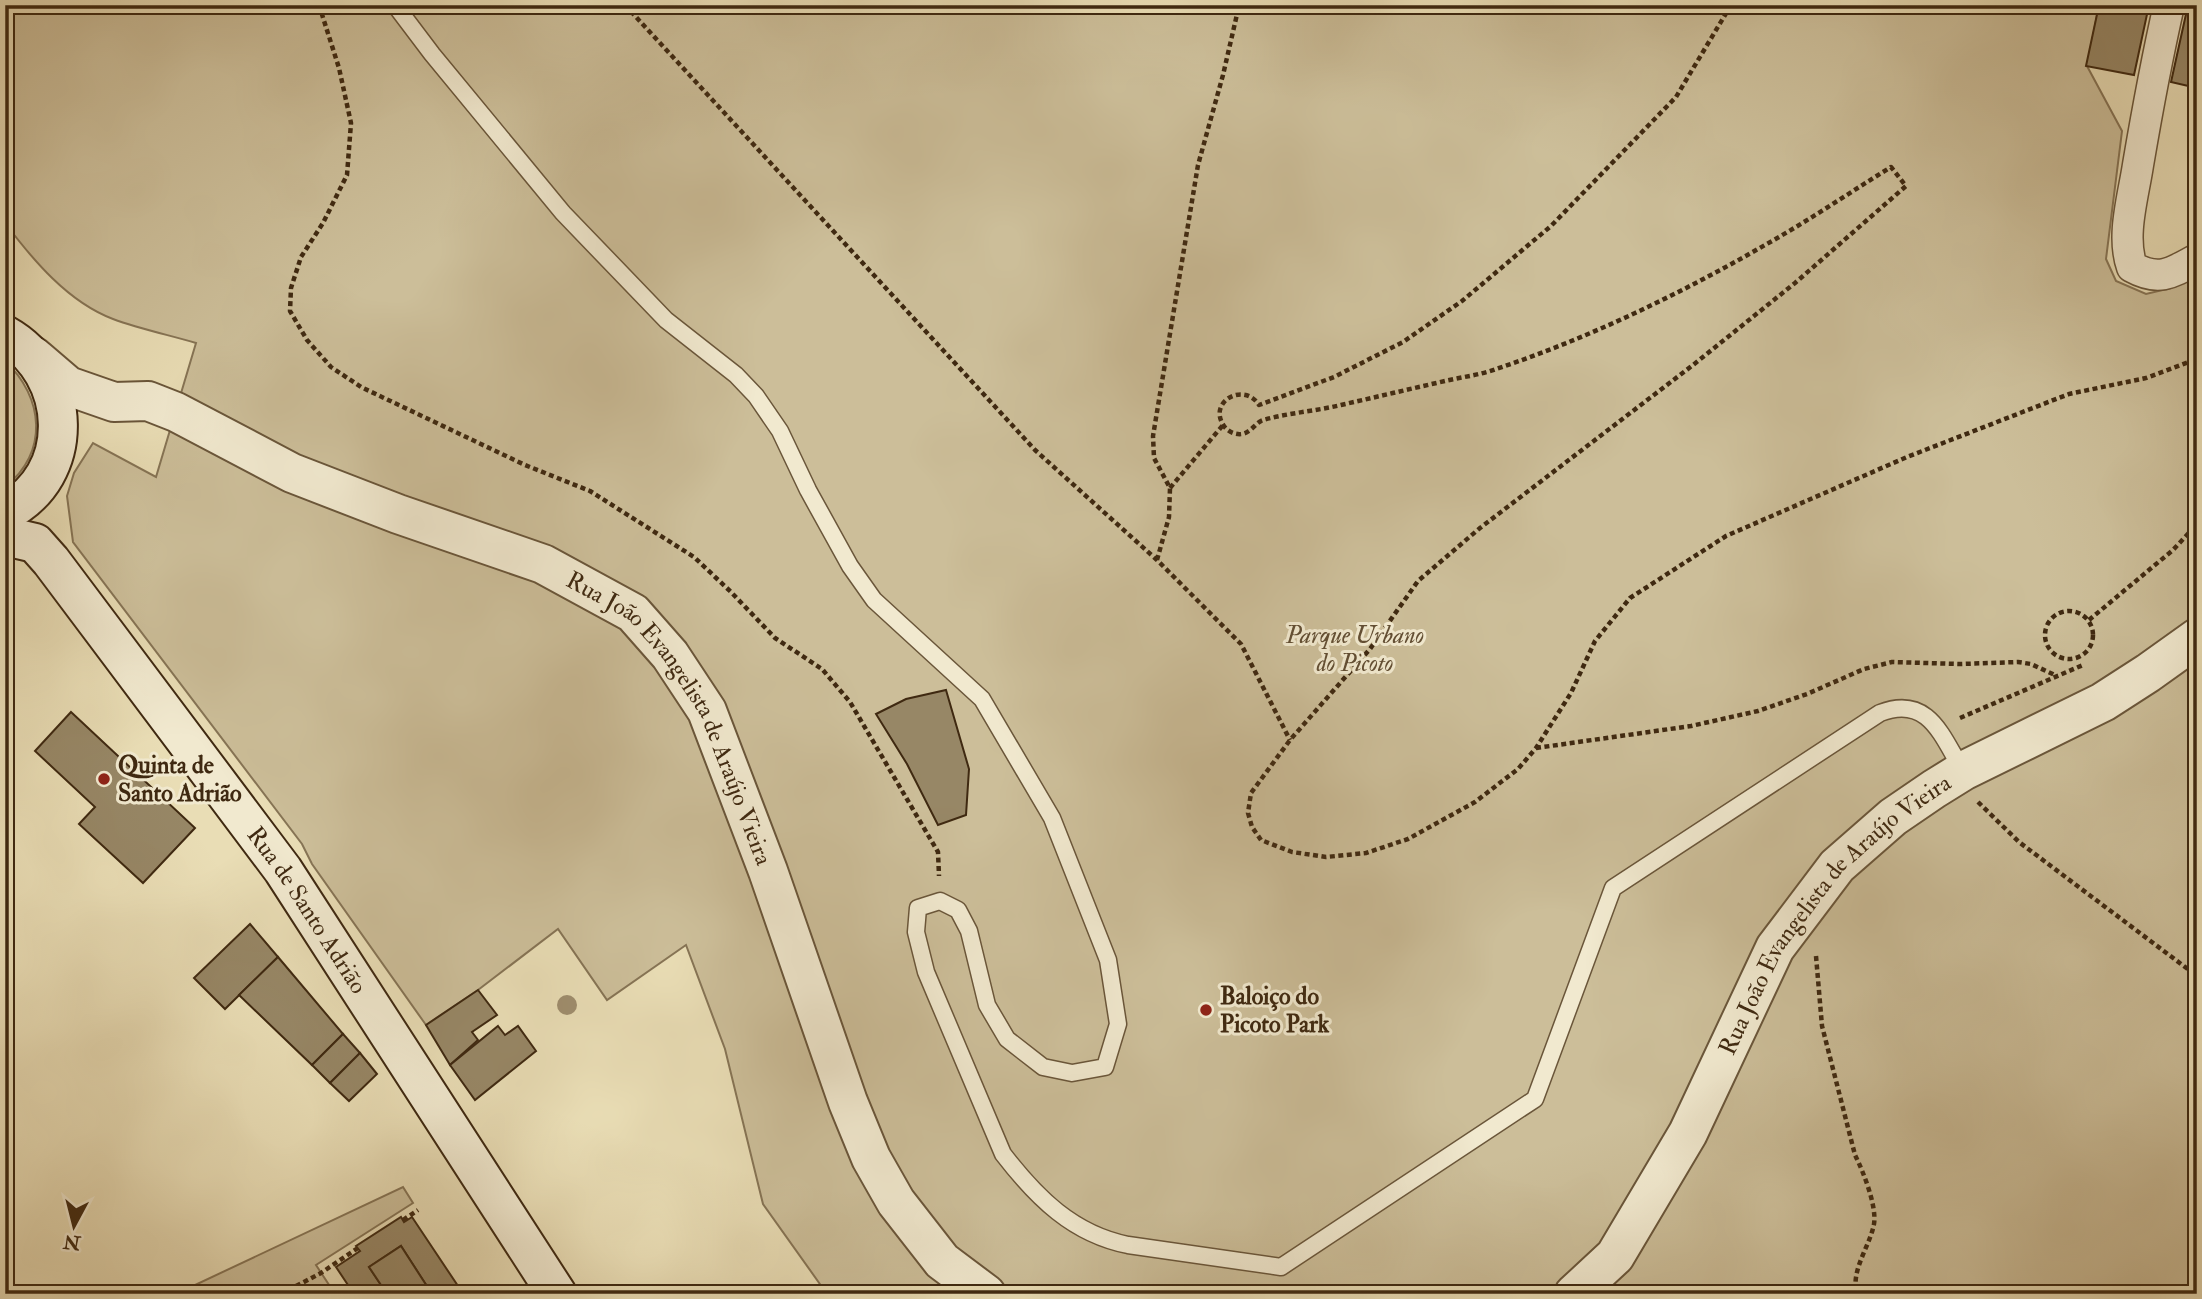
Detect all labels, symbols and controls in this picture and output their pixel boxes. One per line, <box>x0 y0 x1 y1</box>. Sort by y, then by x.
street label: Rua João Evangelista de Araújo Vieira <box>561 565 780 871</box>
park label: Parque Urbano do Picoto <box>1285 620 1424 679</box>
place label: Quinta de Santo Adrião <box>118 750 242 809</box>
street label: Rua João Evangelista de Araújo Vieira <box>1712 767 1958 1060</box>
marker: Quinta de Santo Adrião <box>96 771 112 787</box>
street label: Rua de Santo Adrião <box>240 820 374 1000</box>
place label: Baloiço do Picoto Park <box>1220 981 1330 1040</box>
marker: Baloiço do Picoto Park <box>1198 1002 1214 1018</box>
north arrow <box>38 1190 108 1260</box>
text: N <box>61 1229 83 1255</box>

